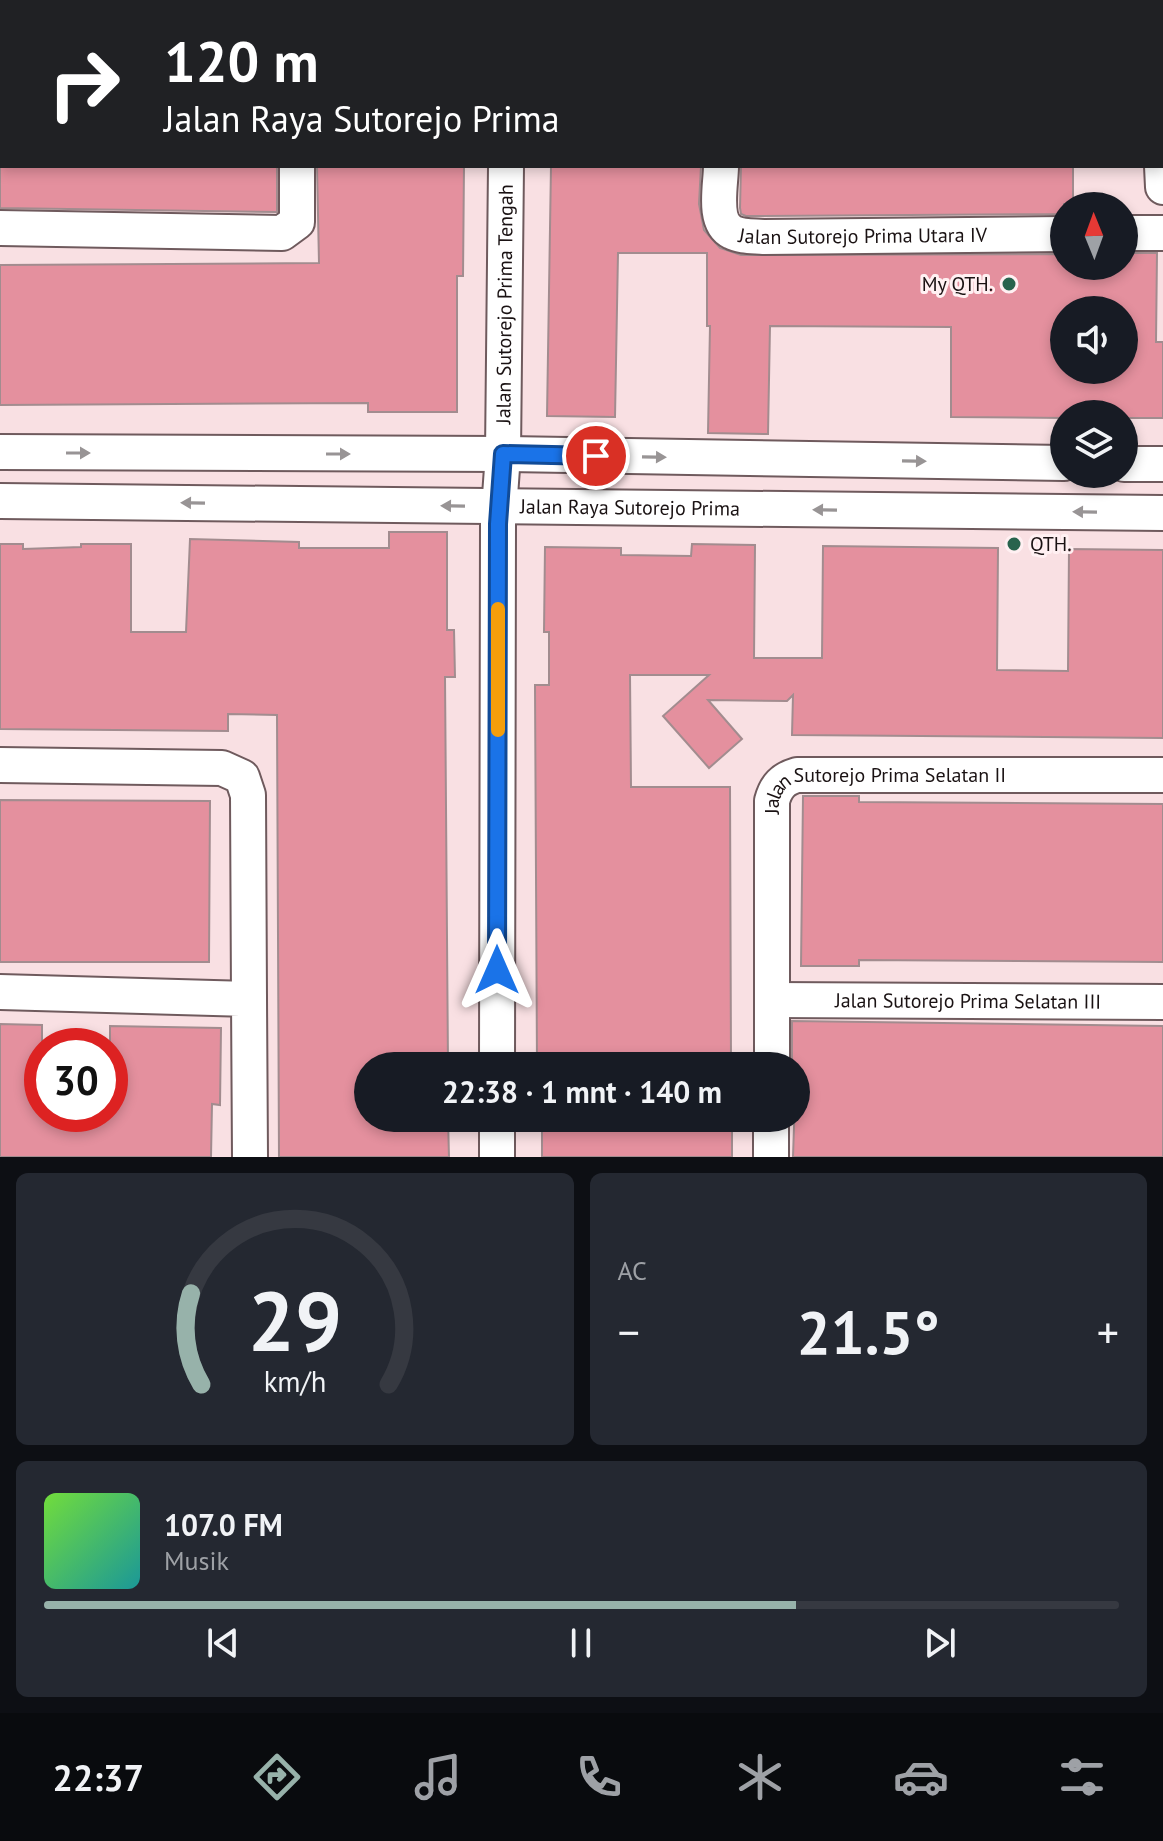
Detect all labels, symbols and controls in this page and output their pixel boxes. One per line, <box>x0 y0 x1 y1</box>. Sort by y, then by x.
text: 120 m <box>164 25 319 97</box>
icon: right <box>32 32 136 136</box>
text: Jalan Raya Sutorejo Prima <box>164 95 560 142</box>
street label: Jalan Sutorejo Prima Tengah <box>490 184 519 425</box>
north arrow <box>1050 192 1138 280</box>
map controls <box>1050 192 1138 488</box>
street label: Jalan Sutorejo Prima Utara IV <box>736 222 988 250</box>
place label: My QTH. <box>922 271 993 297</box>
marker: My QTH. <box>1000 275 1018 293</box>
button: sound <box>1050 296 1138 384</box>
button: layers <box>1050 400 1138 488</box>
pin <box>562 422 630 490</box>
icon: arrive <box>574 434 618 478</box>
one-way arrow <box>66 447 91 459</box>
one-way arrow <box>326 448 351 460</box>
one-way arrow <box>642 450 667 463</box>
one-way arrow <box>902 454 927 467</box>
street label: Jalan Raya Sutorejo Prima <box>519 493 740 522</box>
one-way arrow <box>180 497 205 510</box>
one-way arrow <box>440 500 465 512</box>
one-way arrow <box>812 504 837 516</box>
one-way arrow <box>1072 506 1097 518</box>
place label: QTH. <box>1030 531 1072 557</box>
marker: QTH. <box>1005 535 1023 553</box>
street label: Jalan Sutorejo Prima Selatan II <box>759 762 1006 815</box>
position arrow <box>455 928 539 1012</box>
street label: Jalan Sutorejo Prima Selatan III <box>834 987 1101 1015</box>
speed limit sign: 30 <box>24 1028 128 1132</box>
text: 22:38 · 1 mnt · 140 m <box>442 1072 722 1111</box>
text: AC <box>618 1254 647 1287</box>
text: 29 <box>248 1266 342 1374</box>
text: 21.5° <box>797 1293 940 1371</box>
text: − <box>618 1303 640 1360</box>
text: + <box>1097 1303 1119 1360</box>
text: km/h <box>263 1363 326 1400</box>
text: 107.0 FM <box>164 1505 283 1544</box>
text: Musik <box>164 1544 229 1577</box>
icon: previous <box>201 1621 245 1665</box>
icon: pause <box>559 1621 603 1665</box>
icon: next <box>918 1621 962 1665</box>
icon: directions <box>249 1749 305 1805</box>
icon: music <box>410 1749 466 1805</box>
icon: phone <box>571 1749 627 1805</box>
icon: climate <box>732 1749 788 1805</box>
icon: car <box>893 1749 949 1805</box>
icon: filters <box>1054 1749 1110 1805</box>
text: 22:37 <box>53 1754 144 1801</box>

